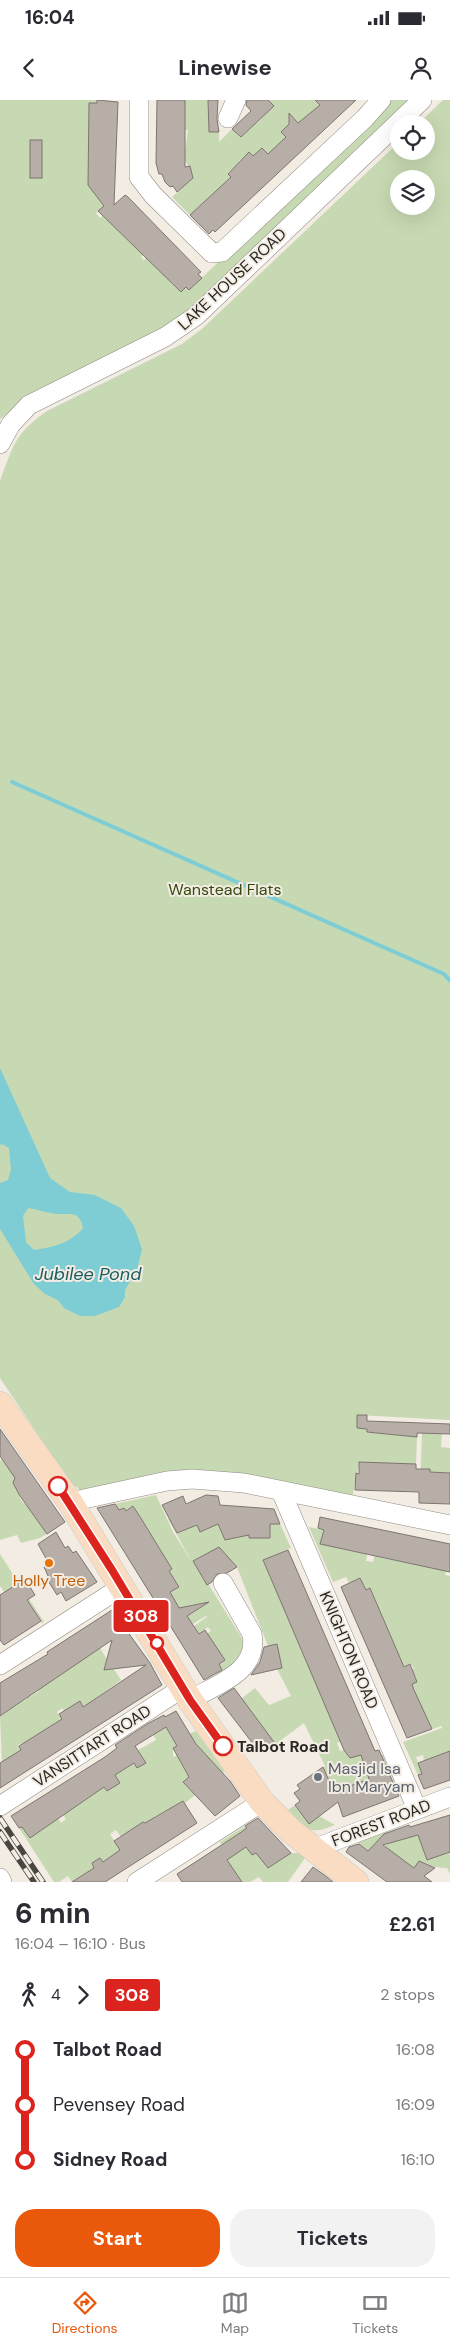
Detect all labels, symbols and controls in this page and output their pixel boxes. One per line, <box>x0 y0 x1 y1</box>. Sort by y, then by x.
text: 16:04 <box>25 5 75 30</box>
text: Linewise <box>178 53 272 82</box>
icon: back <box>15 54 43 82</box>
icon: person <box>407 54 435 82</box>
map controls <box>390 115 435 215</box>
button: locate <box>390 115 435 160</box>
button: layers <box>390 170 435 215</box>
street label: LAKE HOUSE ROAD <box>173 223 291 335</box>
park label: Wanstead Flats <box>168 879 282 900</box>
water label: Jubilee Pond <box>35 1262 142 1286</box>
unlabelled marker <box>48 1476 68 1496</box>
marker: Holly Tree <box>43 1557 55 1569</box>
place label: Holly Tree <box>13 1570 85 1591</box>
street label: KNIGHTON ROAD <box>315 1588 383 1712</box>
line badge: 308 <box>112 1600 170 1632</box>
text: 308 <box>124 1604 158 1628</box>
unlabelled marker <box>150 1636 164 1650</box>
street label: VANSITTART ROAD <box>29 1700 155 1792</box>
marker: Talbot Road <box>213 1736 233 1756</box>
place label: Talbot Road <box>237 1736 329 1757</box>
place label: Masjid Isa Ibn Maryam <box>328 1758 415 1797</box>
marker: Masjid Isa Ibn Maryam <box>312 1771 324 1783</box>
street label: FOREST ROAD <box>328 1794 434 1852</box>
text: 6 min <box>15 1895 91 1932</box>
text: £2.61 <box>389 1912 435 1937</box>
text: 16:04 – 16:10 · Bus <box>15 1933 146 1954</box>
icon: walk <box>15 1981 43 2009</box>
icon: forward <box>69 1981 97 2009</box>
text: 308 <box>115 1983 150 2007</box>
text: 4 <box>51 1984 61 2005</box>
text: 2 stops <box>380 1984 435 2005</box>
text: Talbot Road <box>53 2037 162 2062</box>
text: 16:08 <box>396 2039 435 2060</box>
text: Pevensey Road <box>53 2092 185 2117</box>
text: 16:09 <box>396 2094 435 2115</box>
text: Sidney Road <box>53 2147 167 2172</box>
text: 16:10 <box>401 2149 435 2170</box>
button: Start <box>15 2209 220 2267</box>
button: Tickets <box>230 2209 435 2267</box>
tab: Directions <box>52 2289 118 2337</box>
tab: Map <box>221 2289 249 2337</box>
tab: Tickets <box>352 2289 398 2337</box>

